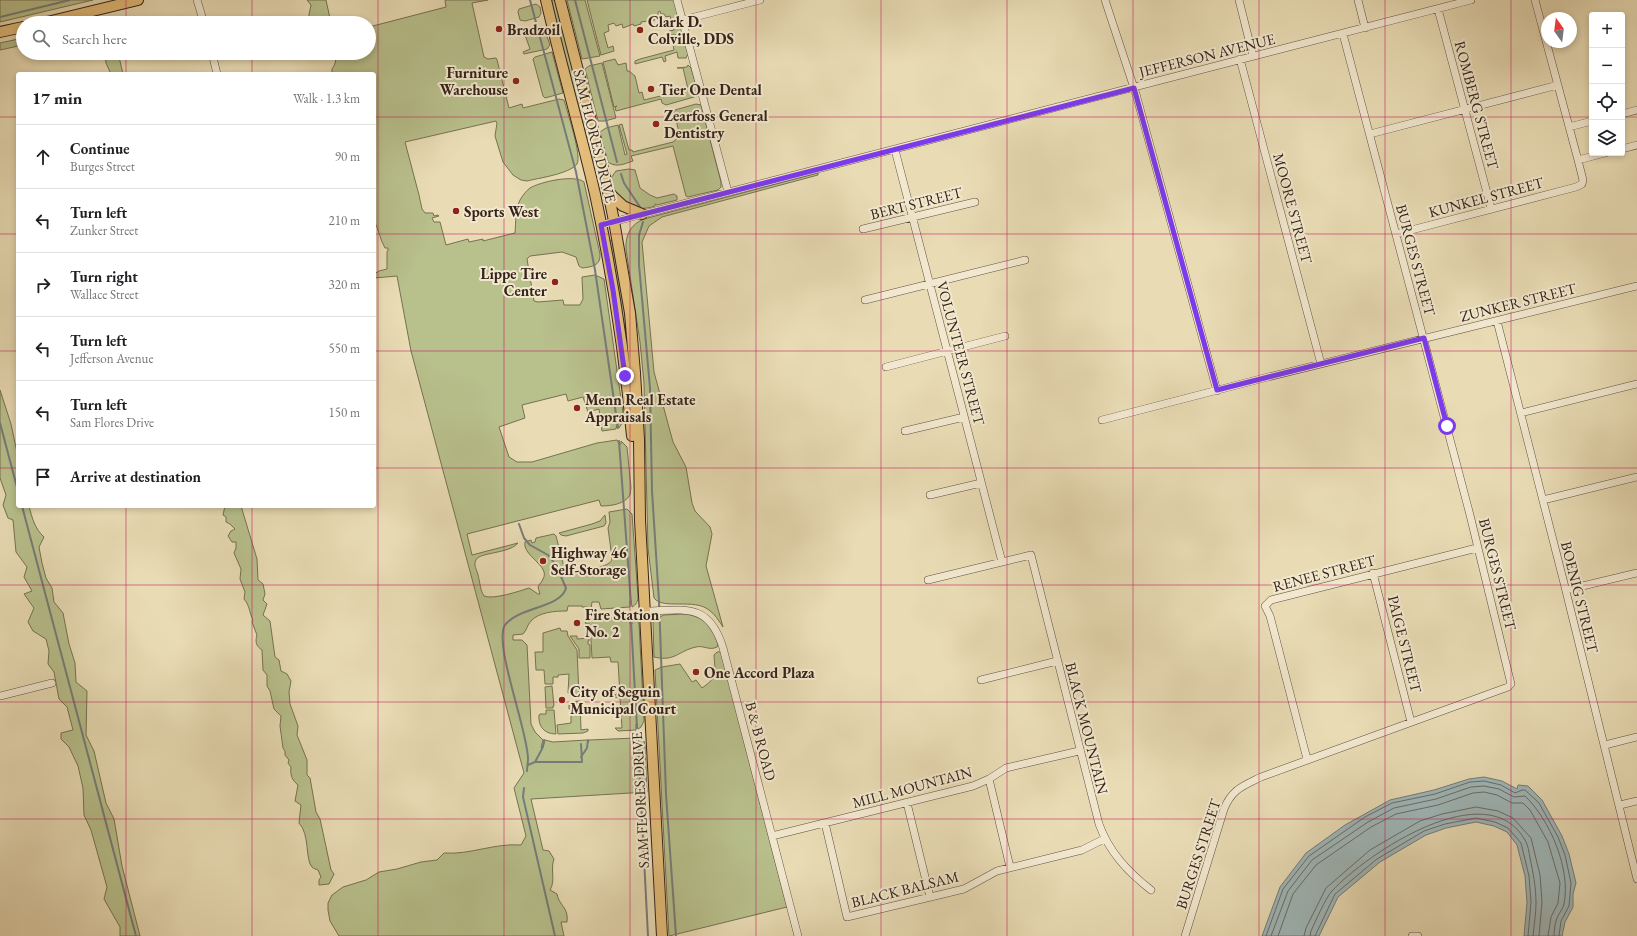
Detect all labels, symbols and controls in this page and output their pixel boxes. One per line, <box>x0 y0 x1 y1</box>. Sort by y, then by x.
place label: Clark D. Colville, DDS <box>648 12 734 48</box>
north arrow <box>1541 12 1577 48</box>
map controls <box>1589 12 1625 156</box>
button: + <box>1589 12 1625 48</box>
search box <box>16 16 376 60</box>
place label: Bradzoil <box>507 20 561 39</box>
marker: Bradzoil <box>494 24 504 34</box>
marker: Clark D. Colville, DDS <box>635 25 645 35</box>
icon: search <box>30 27 52 49</box>
text: Search here <box>62 29 127 48</box>
street label: JEFFERSON AVENUE <box>1135 29 1278 82</box>
street label: ROMBERG STREET <box>1451 39 1504 172</box>
button: − <box>1589 48 1625 84</box>
place label: Furniture Warehouse <box>440 63 508 99</box>
street label: SAM FLORES DRIVE <box>569 67 621 205</box>
marker: Furniture Warehouse <box>511 76 521 86</box>
place label: Tier One Dental <box>659 80 762 99</box>
marker: Tier One Dental <box>646 84 656 94</box>
button: locate <box>1589 84 1625 120</box>
text: 17 min <box>32 87 82 109</box>
text: Walk · 1.3 km <box>293 90 360 107</box>
place label: Zearfoss General Dentistry <box>664 106 768 142</box>
marker: Zearfoss General Dentistry <box>651 119 661 129</box>
button: layers <box>1589 120 1625 156</box>
text: Continue <box>70 139 130 158</box>
icon: ahead <box>32 146 54 168</box>
text: 90 m <box>335 148 360 165</box>
street label: MOORE STREET <box>1269 151 1317 266</box>
text: Burges Street <box>70 158 135 175</box>
street label: KUNKEL STREET <box>1426 172 1547 221</box>
street label: BERT STREET <box>868 182 965 224</box>
place label: Sports West <box>464 202 539 221</box>
street label: BURGES STREET <box>1392 202 1440 319</box>
text: Turn left <box>70 203 127 222</box>
marker: Sports West <box>451 206 461 216</box>
icon: left <box>32 210 54 232</box>
text: 210 m <box>329 212 360 229</box>
text: Zunker Street <box>70 222 138 239</box>
place label: Lippe Tire Center <box>481 264 548 300</box>
text: Turn right <box>70 267 138 286</box>
icon: right <box>32 274 54 296</box>
text: 320 m <box>329 276 360 293</box>
marker: Lippe Tire Center <box>550 277 560 287</box>
street label: ZUNKER STREET <box>1458 278 1579 326</box>
street label: VOLUNTEER STREET <box>933 279 990 428</box>
text: Wallace Street <box>70 286 138 303</box>
text: Turn left <box>70 331 127 350</box>
icon: left <box>32 338 54 360</box>
text: 550 m <box>329 340 360 357</box>
text: Jefferson Avenue <box>70 350 153 367</box>
route end <box>616 367 634 385</box>
place label: Menn Real Estate Appraisals <box>584 390 695 426</box>
text: Turn left <box>70 395 127 414</box>
icon: left <box>32 402 54 424</box>
marker: Menn Real Estate Appraisals <box>572 403 582 413</box>
text: 150 m <box>329 404 360 421</box>
text: Sam Flores Drive <box>70 414 154 431</box>
route start <box>1438 417 1456 435</box>
icon: arrive <box>32 466 54 488</box>
text: Arrive at destination <box>70 467 201 486</box>
street label: BURGES STREET <box>1475 516 1521 633</box>
street label: BOENIG STREET <box>1557 539 1603 656</box>
place label: Highway 46 Self-Storage <box>551 543 627 579</box>
street label: RENEE STREET <box>1271 550 1378 596</box>
marker: Highway 46 Self-Storage <box>538 556 548 566</box>
street label: PAIGE STREET <box>1384 593 1426 695</box>
place label: Fire Station No. 2 <box>585 605 660 641</box>
marker: Fire Station No. 2 <box>572 618 582 628</box>
street label: BLACK MOUNTAIN <box>1061 660 1113 796</box>
place label: One Accord Plaza <box>704 663 815 682</box>
marker: One Accord Plaza <box>691 667 701 677</box>
place label: City of Seguin Municipal Court <box>570 682 676 718</box>
marker: City of Seguin Municipal Court <box>557 695 567 705</box>
street label: B & B ROAD <box>741 699 781 783</box>
street label: SAM FLORES DRIVE <box>627 731 653 869</box>
street label: MILL MOUNTAIN <box>850 762 974 812</box>
street label: BURGES STREET <box>1171 796 1225 911</box>
street label: BLACK BALSAM <box>849 866 961 912</box>

